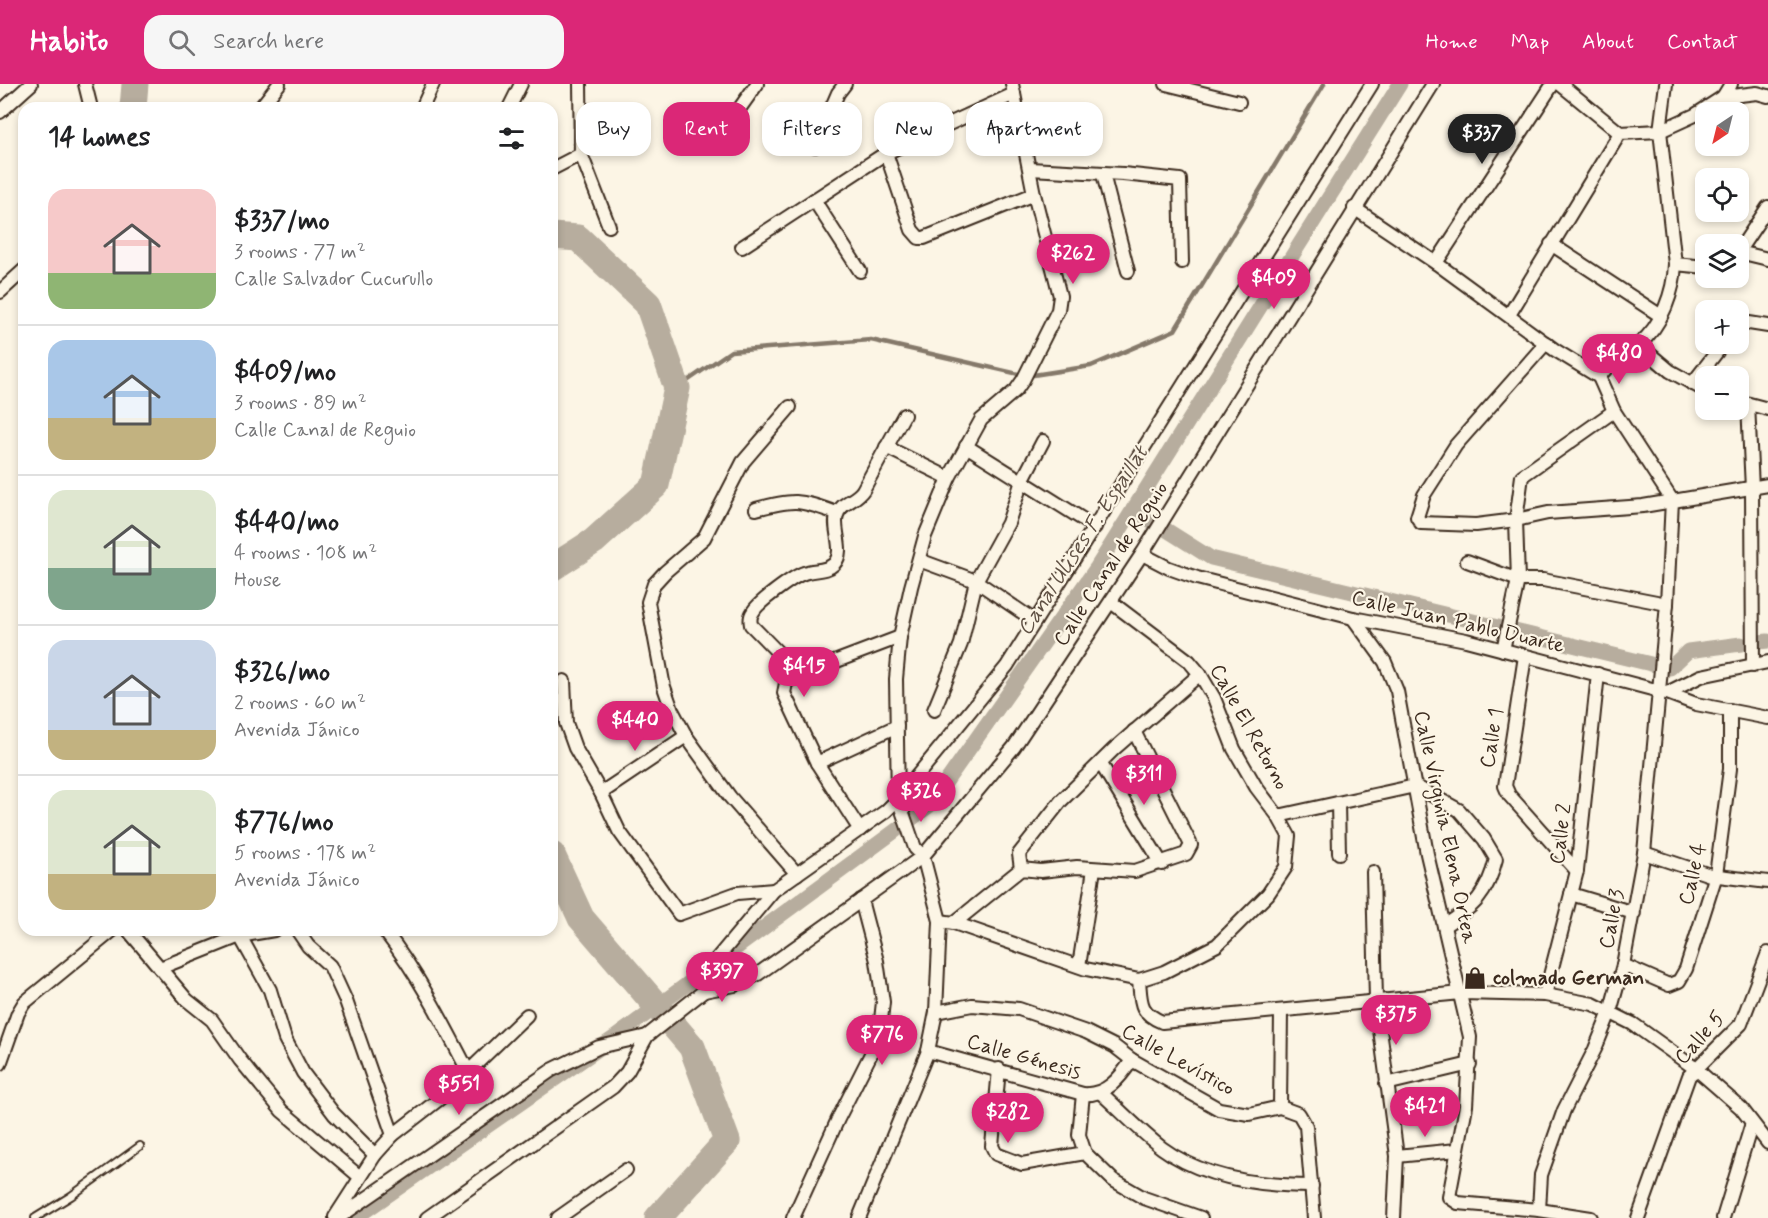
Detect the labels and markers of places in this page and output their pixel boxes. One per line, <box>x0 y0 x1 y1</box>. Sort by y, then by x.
pin: $337 <box>1446 114 1518 165</box>
pin: $262 <box>1037 234 1109 285</box>
pin: $409 <box>1238 259 1310 310</box>
pin: $480 <box>1583 334 1655 385</box>
pin: $415 <box>768 647 840 698</box>
pin: $440 <box>599 701 671 752</box>
pin: $311 <box>1108 755 1180 806</box>
pin: $326 <box>885 772 957 823</box>
pin: $397 <box>686 952 758 1003</box>
place label: colmado German <box>1493 964 1644 992</box>
shop icon: colmado German <box>1462 965 1488 991</box>
pin: $375 <box>1360 995 1432 1046</box>
pin: $776 <box>846 1015 918 1066</box>
pin: $551 <box>423 1065 495 1116</box>
pin: $421 <box>1389 1087 1461 1138</box>
pin: $282 <box>972 1093 1044 1144</box>

